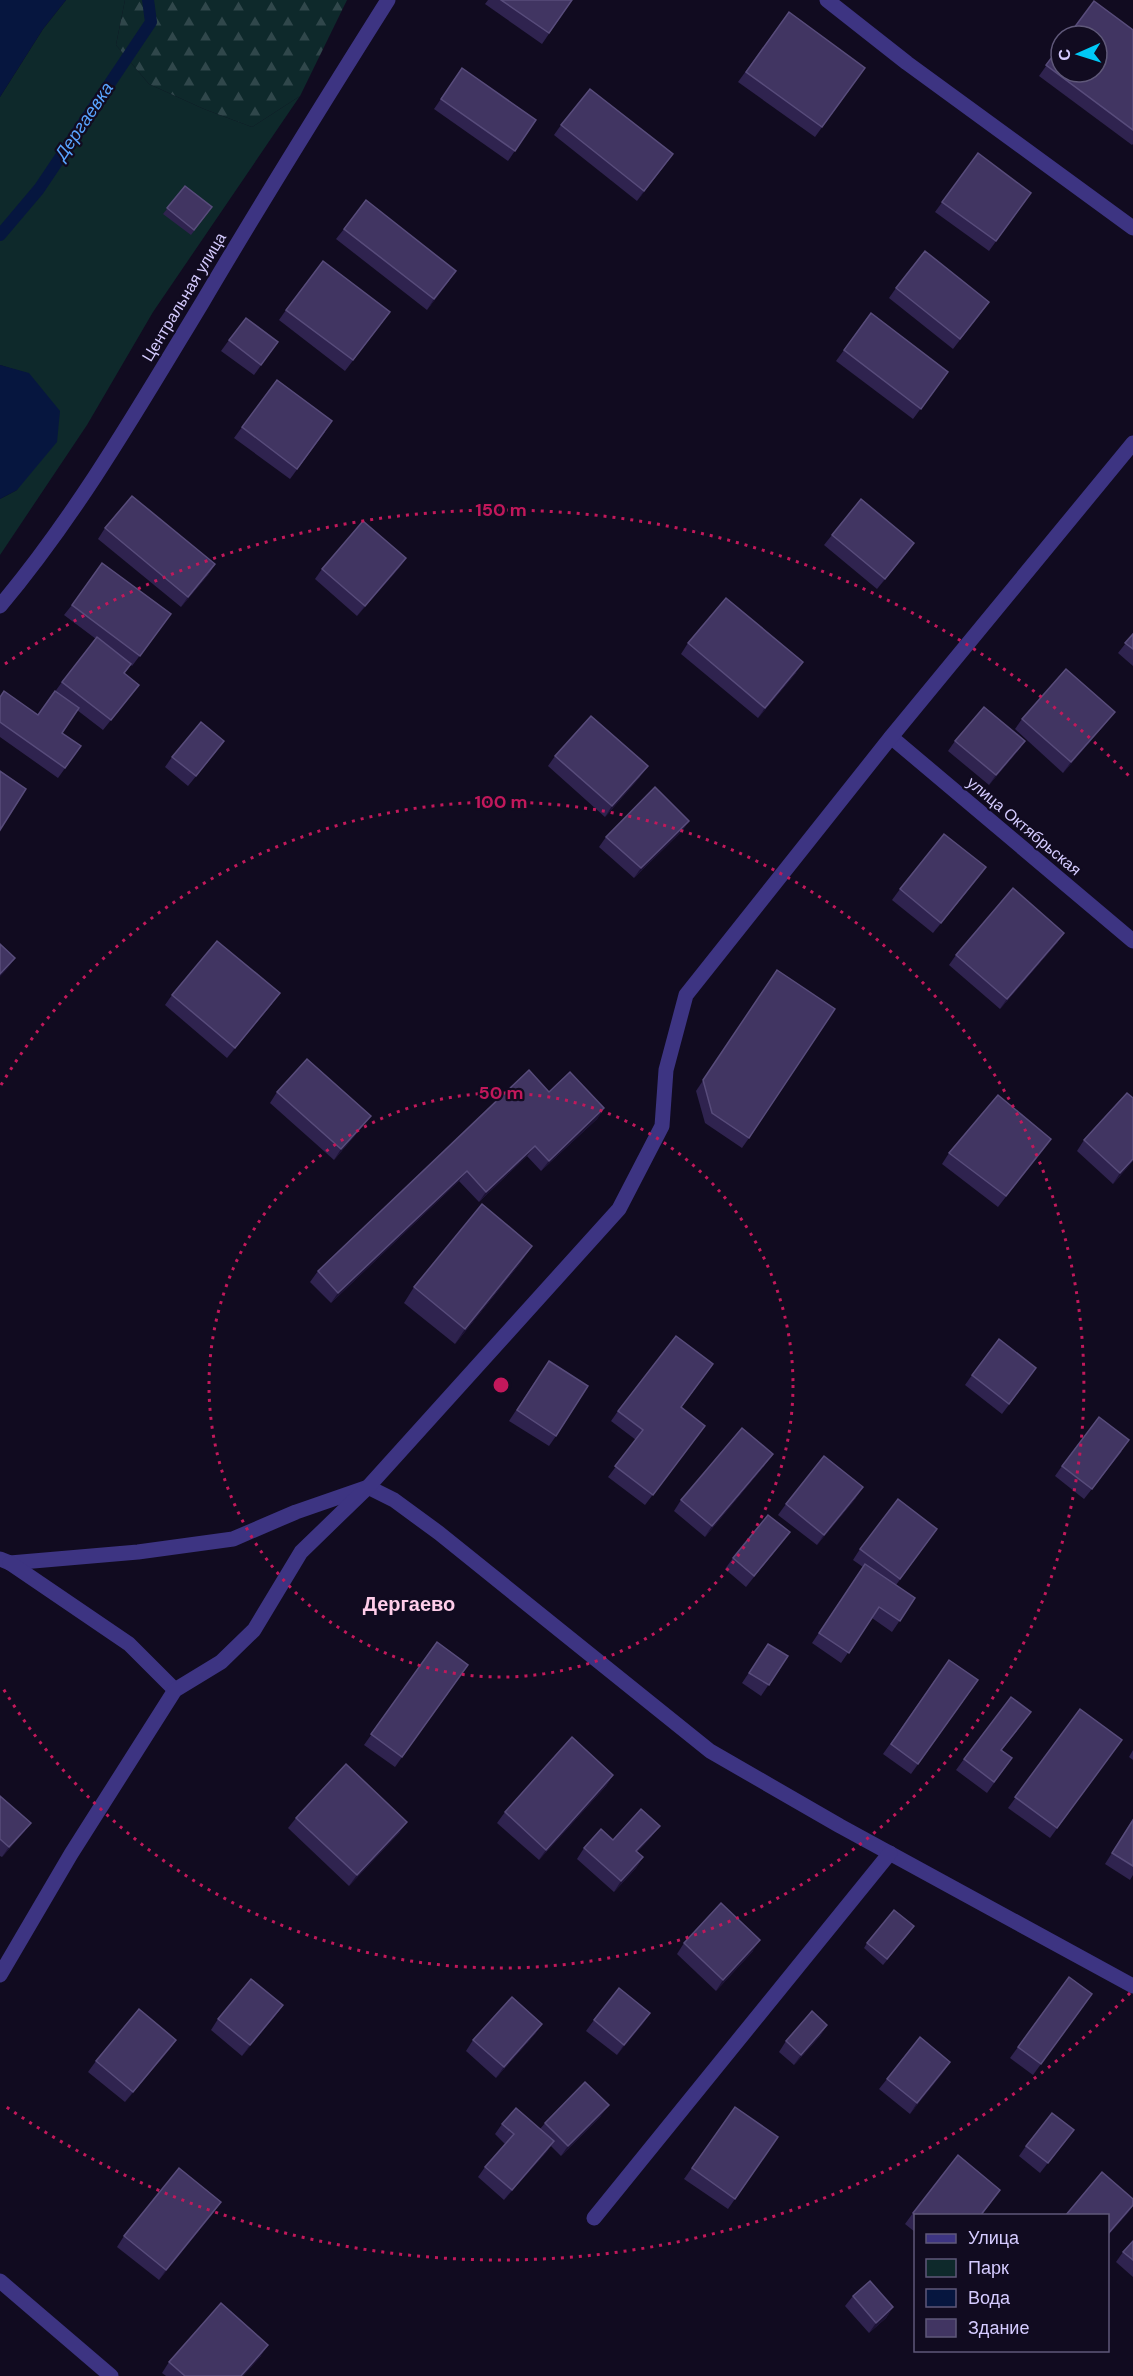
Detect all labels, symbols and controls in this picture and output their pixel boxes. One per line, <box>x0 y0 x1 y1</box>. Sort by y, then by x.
north arrow <box>1049 24 1109 84</box>
text: С <box>1054 48 1075 61</box>
water label: Дергаевка <box>48 77 119 166</box>
street label: Центральная улица <box>137 229 231 365</box>
text: 150 m <box>475 498 527 522</box>
street label: улица Октябрьская <box>962 772 1086 880</box>
text: 100 m <box>474 790 528 814</box>
text: 50 m <box>478 1081 524 1105</box>
centre of rings <box>491 1375 511 1395</box>
district label: Дергаево <box>363 1591 455 1617</box>
legend <box>914 2214 1109 2352</box>
text: Улица <box>968 2226 1020 2250</box>
text: Парк <box>968 2256 1009 2280</box>
text: Вода <box>968 2286 1011 2310</box>
text: Здание <box>968 2316 1029 2340</box>

